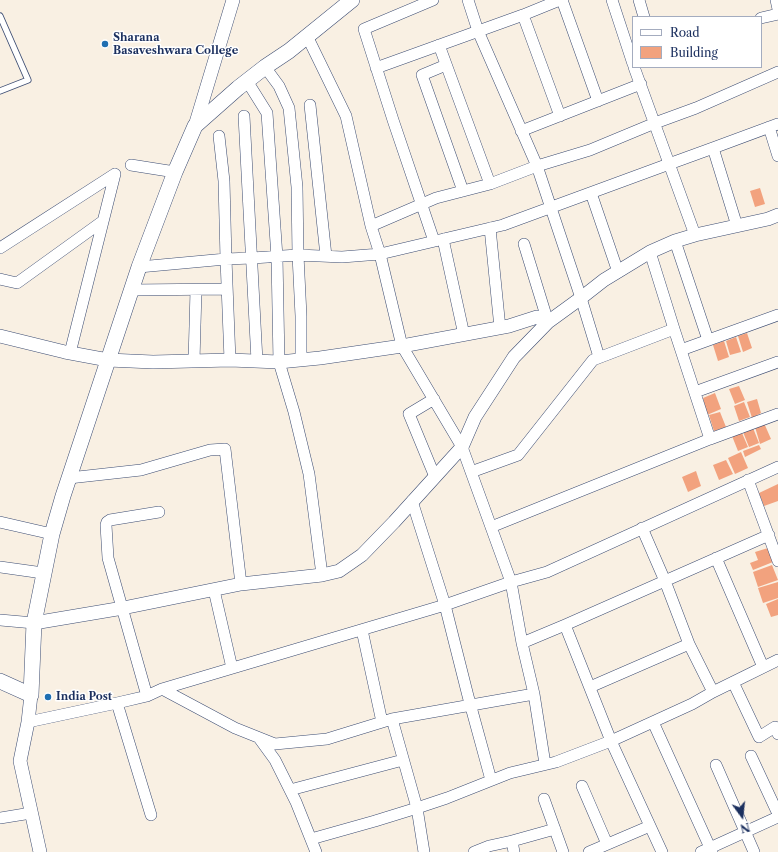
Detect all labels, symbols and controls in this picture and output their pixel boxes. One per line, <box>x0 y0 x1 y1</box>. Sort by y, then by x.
legend <box>632 16 762 68</box>
text: Road <box>670 25 700 40</box>
place label: Sharana Basaveshwara College <box>113 31 238 57</box>
marker: Sharana Basaveshwara College <box>100 39 110 49</box>
text: Building <box>670 45 718 60</box>
place label: India Post <box>56 690 112 704</box>
marker: India Post <box>43 692 53 702</box>
north arrow <box>722 796 762 836</box>
text: N <box>739 820 752 836</box>

